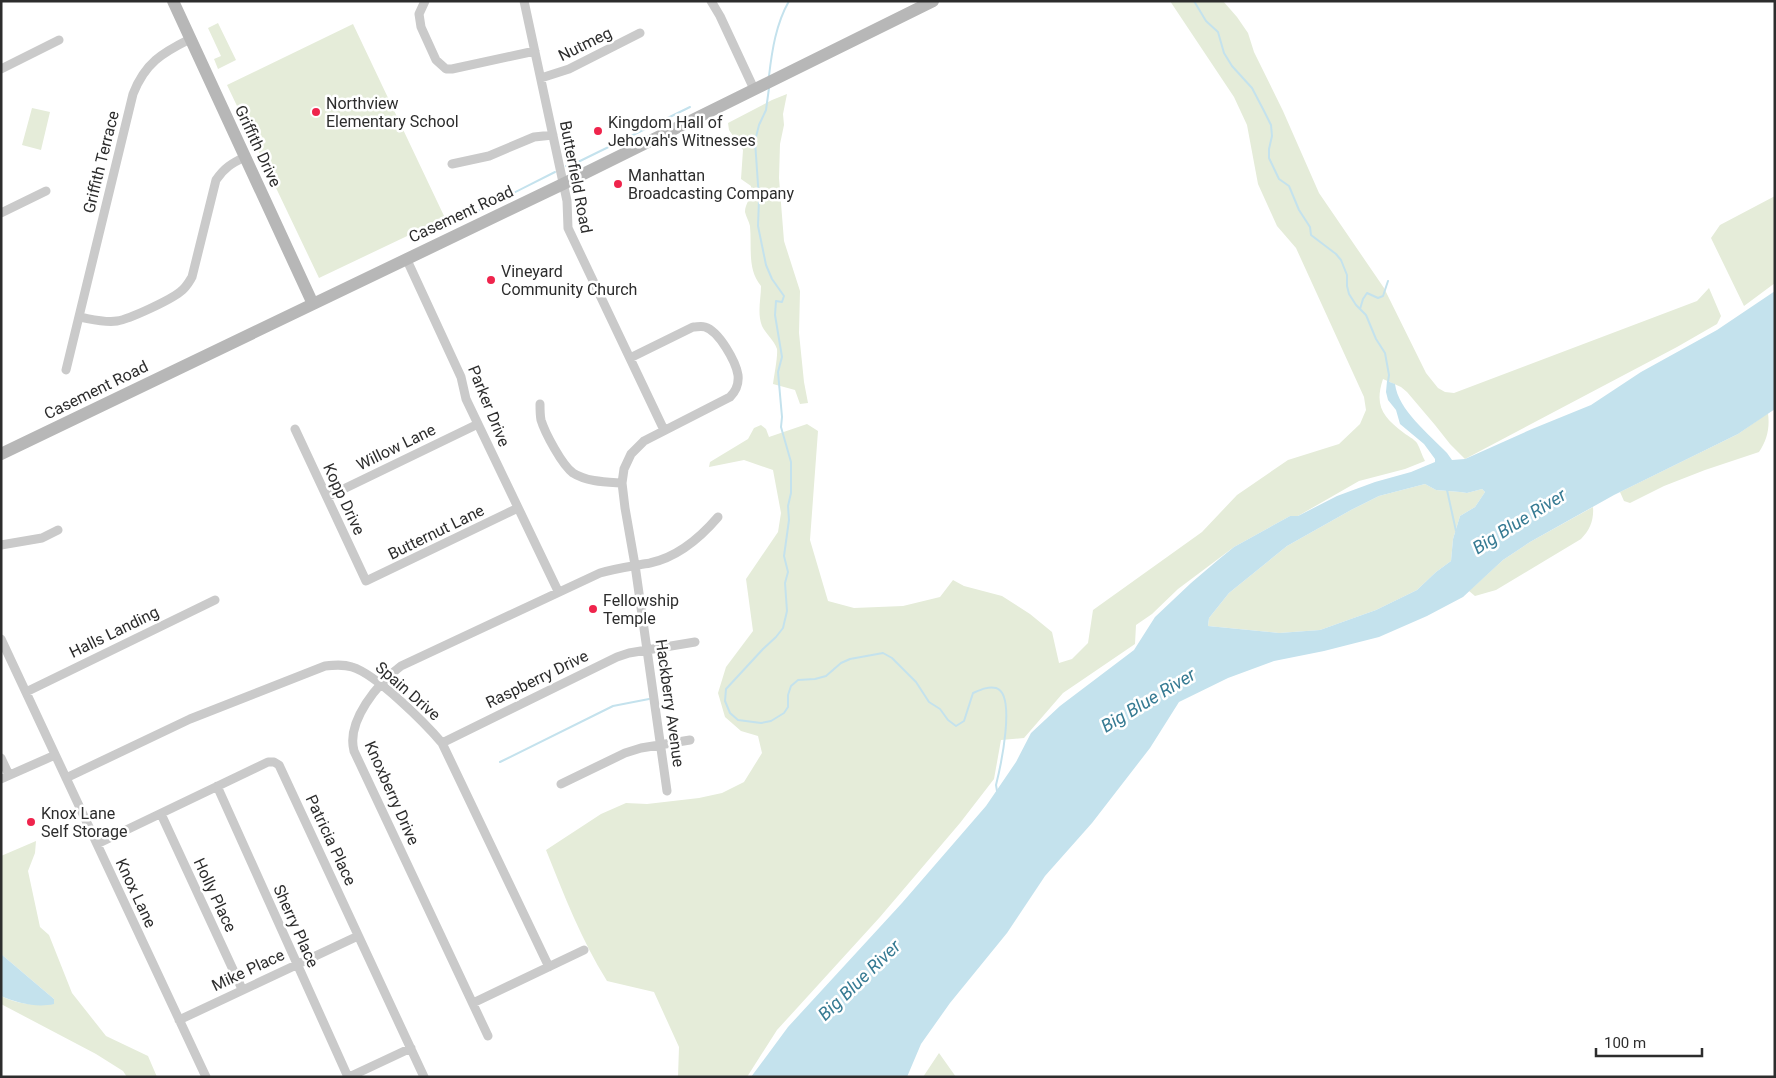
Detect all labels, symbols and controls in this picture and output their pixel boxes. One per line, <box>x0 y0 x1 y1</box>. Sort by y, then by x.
street label: Nutmeg <box>555 23 615 65</box>
place label: Northview Elementary School <box>326 94 459 131</box>
street label: Griffith Drive <box>231 102 285 190</box>
marker: Northview Elementary School <box>310 106 322 118</box>
street label: Griffith Terrace <box>79 109 123 215</box>
place label: Kingdom Hall of Jehovah's Witnesses <box>608 113 756 150</box>
street label: Butterfield Road <box>556 119 596 235</box>
marker: Kingdom Hall of Jehovah's Witnesses <box>592 125 604 137</box>
place label: Manhattan Broadcasting Company <box>628 166 794 203</box>
marker: Manhattan Broadcasting Company <box>612 178 624 190</box>
street label: Casement Road <box>406 181 516 247</box>
place label: Vineyard Community Church <box>501 262 637 299</box>
marker: Vineyard Community Church <box>485 274 497 286</box>
street label: Casement Road <box>41 357 151 423</box>
street label: Parker Drive <box>464 363 514 449</box>
street label: Willow Lane <box>353 420 439 474</box>
street label: Kopp Drive <box>319 460 369 538</box>
water label: Big Blue River <box>1468 483 1571 558</box>
street label: Butternut Lane <box>385 501 487 563</box>
place label: Fellowship Temple <box>603 591 679 628</box>
street label: Halls Landing <box>66 602 162 662</box>
marker: Fellowship Temple <box>587 603 599 615</box>
street label: Hackberry Avenue <box>652 638 688 768</box>
street label: Raspberry Drive <box>483 646 591 712</box>
street label: Spain Drive <box>372 658 444 724</box>
water label: Big Blue River <box>1097 663 1200 736</box>
street label: Knoxberry Drive <box>361 738 423 848</box>
street label: Patricia Place <box>302 792 360 888</box>
place label: Knox Lane Self Storage <box>41 804 127 841</box>
marker: Knox Lane Self Storage <box>25 816 37 828</box>
street label: Knox Lane <box>112 855 160 931</box>
street label: Holly Place <box>190 855 240 935</box>
street label: Sherry Place <box>269 882 323 970</box>
water label: Big Blue River <box>813 935 905 1024</box>
street label: Mike Place <box>209 945 287 995</box>
scale bar <box>1596 1026 1702 1058</box>
text: 100 m <box>1604 1034 1646 1052</box>

